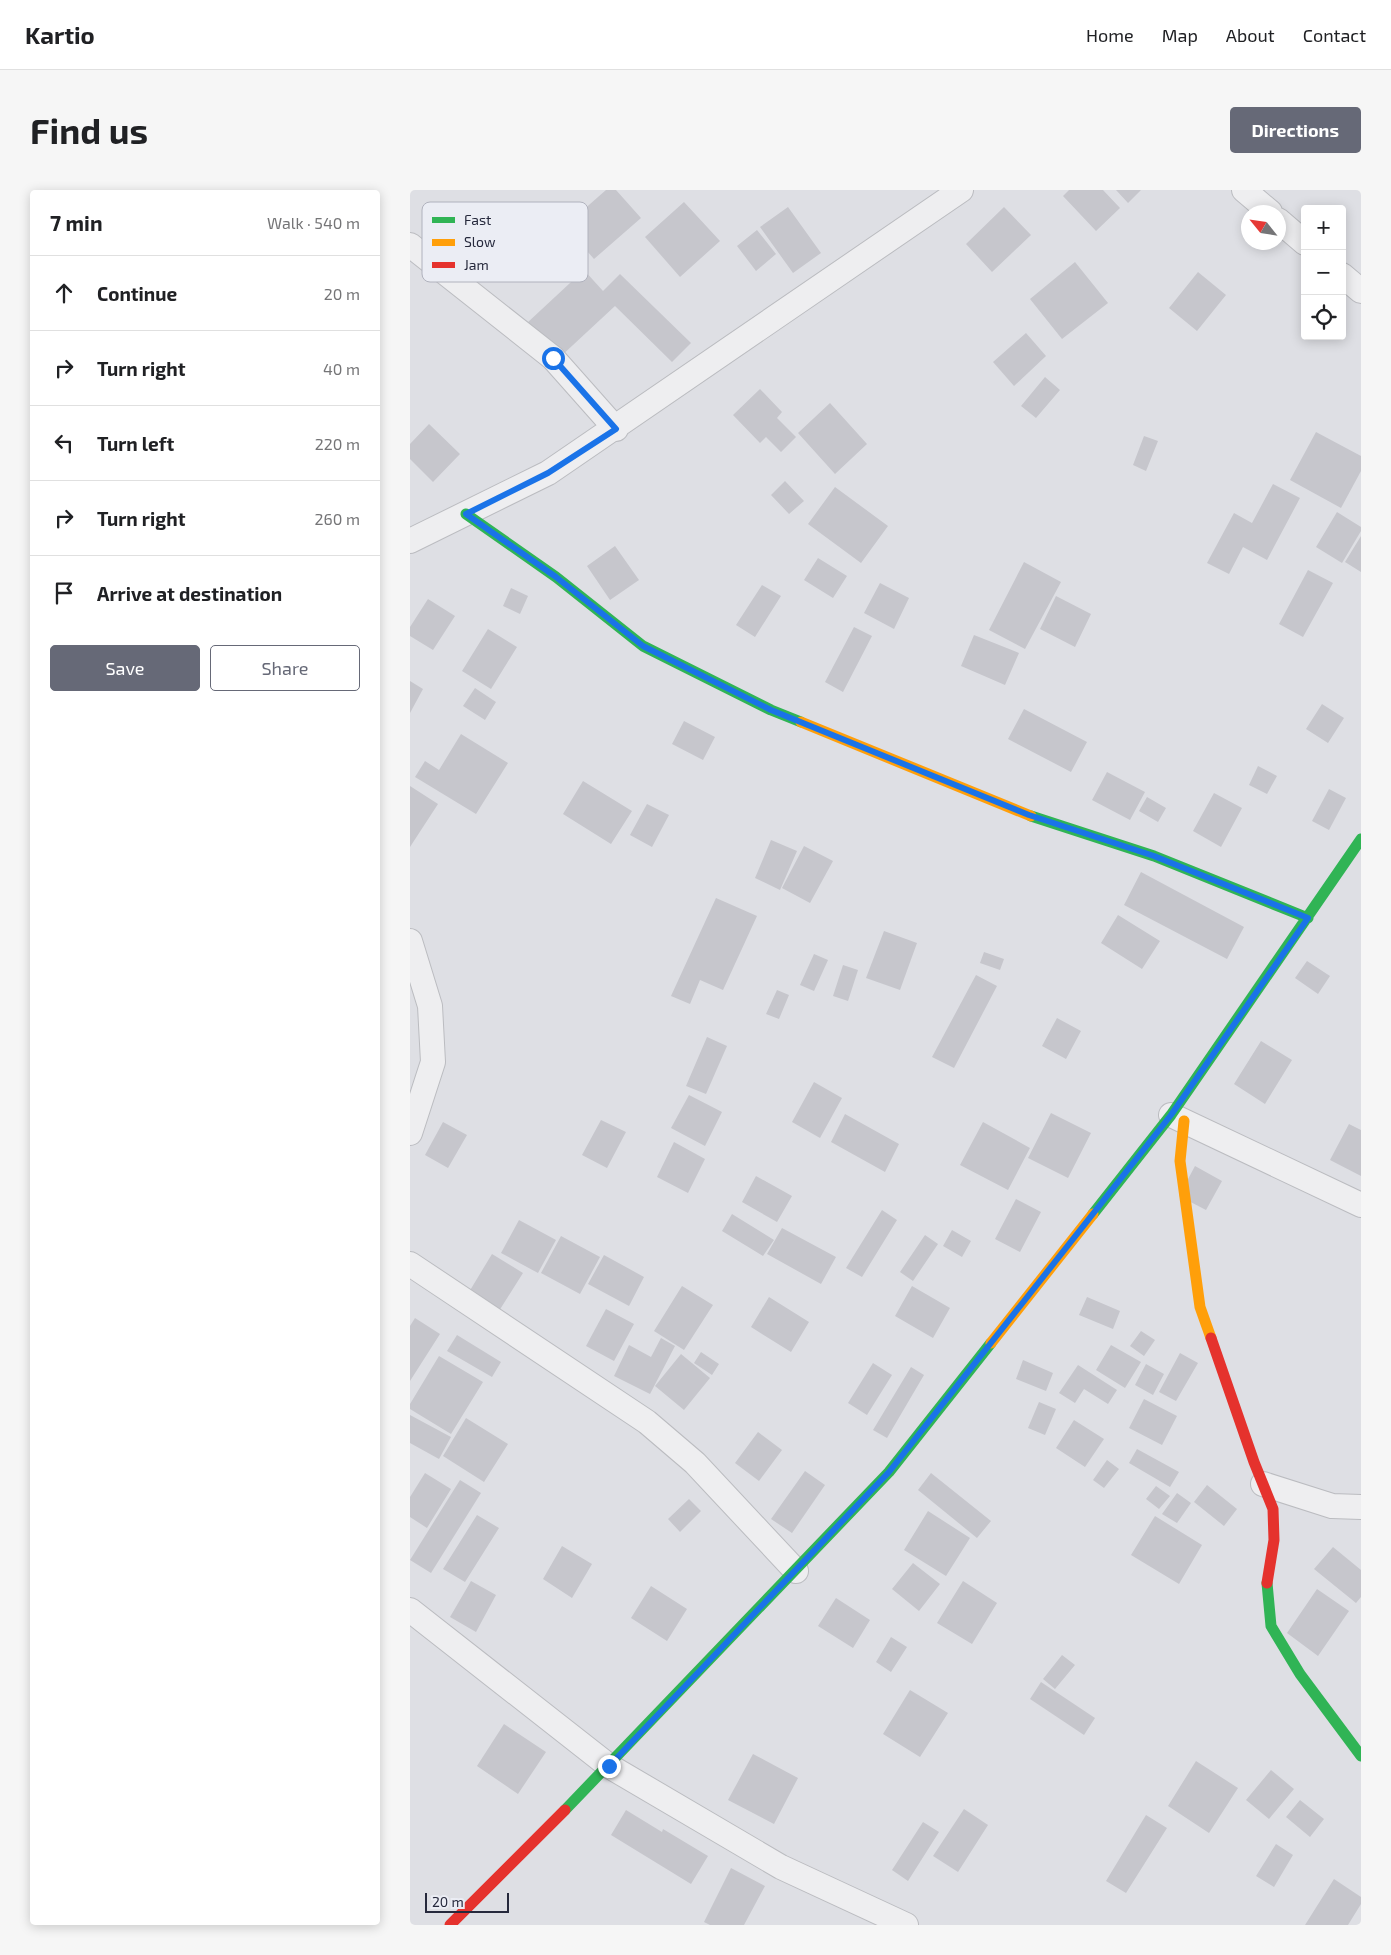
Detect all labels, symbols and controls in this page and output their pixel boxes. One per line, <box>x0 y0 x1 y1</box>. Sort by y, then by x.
text: Kartio <box>25 20 95 49</box>
text: Home <box>1086 24 1134 46</box>
text: Map <box>1162 24 1198 46</box>
text: About <box>1226 24 1275 46</box>
text: Contact <box>1303 24 1366 46</box>
button: Directions <box>1230 107 1361 153</box>
text: Find us <box>30 109 148 151</box>
legend <box>422 202 588 282</box>
north arrow <box>1241 205 1286 250</box>
map controls <box>1301 205 1346 340</box>
button: + <box>1301 205 1346 250</box>
text: 7 min <box>50 210 103 235</box>
text: Fast <box>464 211 491 228</box>
text: Walk · 540 m <box>267 213 360 232</box>
text: Slow <box>464 233 496 250</box>
button: − <box>1301 250 1346 295</box>
text: Jam <box>464 256 489 273</box>
icon: ahead <box>50 279 78 307</box>
text: Continue <box>97 282 177 305</box>
text: 20 m <box>324 284 360 303</box>
button: locate <box>1301 295 1346 340</box>
route start <box>542 347 565 370</box>
icon: right <box>50 354 78 382</box>
text: Turn right <box>97 357 185 380</box>
text: 40 m <box>323 359 360 378</box>
icon: left <box>50 429 78 457</box>
text: Turn left <box>97 432 174 455</box>
text: 220 m <box>315 434 360 453</box>
icon: right <box>50 504 78 532</box>
text: Turn right <box>97 507 185 530</box>
text: 260 m <box>315 509 360 528</box>
icon: arrive <box>50 579 78 607</box>
text: Arrive at destination <box>97 582 282 605</box>
button: Save <box>50 645 200 691</box>
button: Share <box>210 645 360 691</box>
route end <box>598 1755 621 1778</box>
scale bar <box>425 1890 509 1913</box>
text: 20 m <box>432 1893 464 1910</box>

